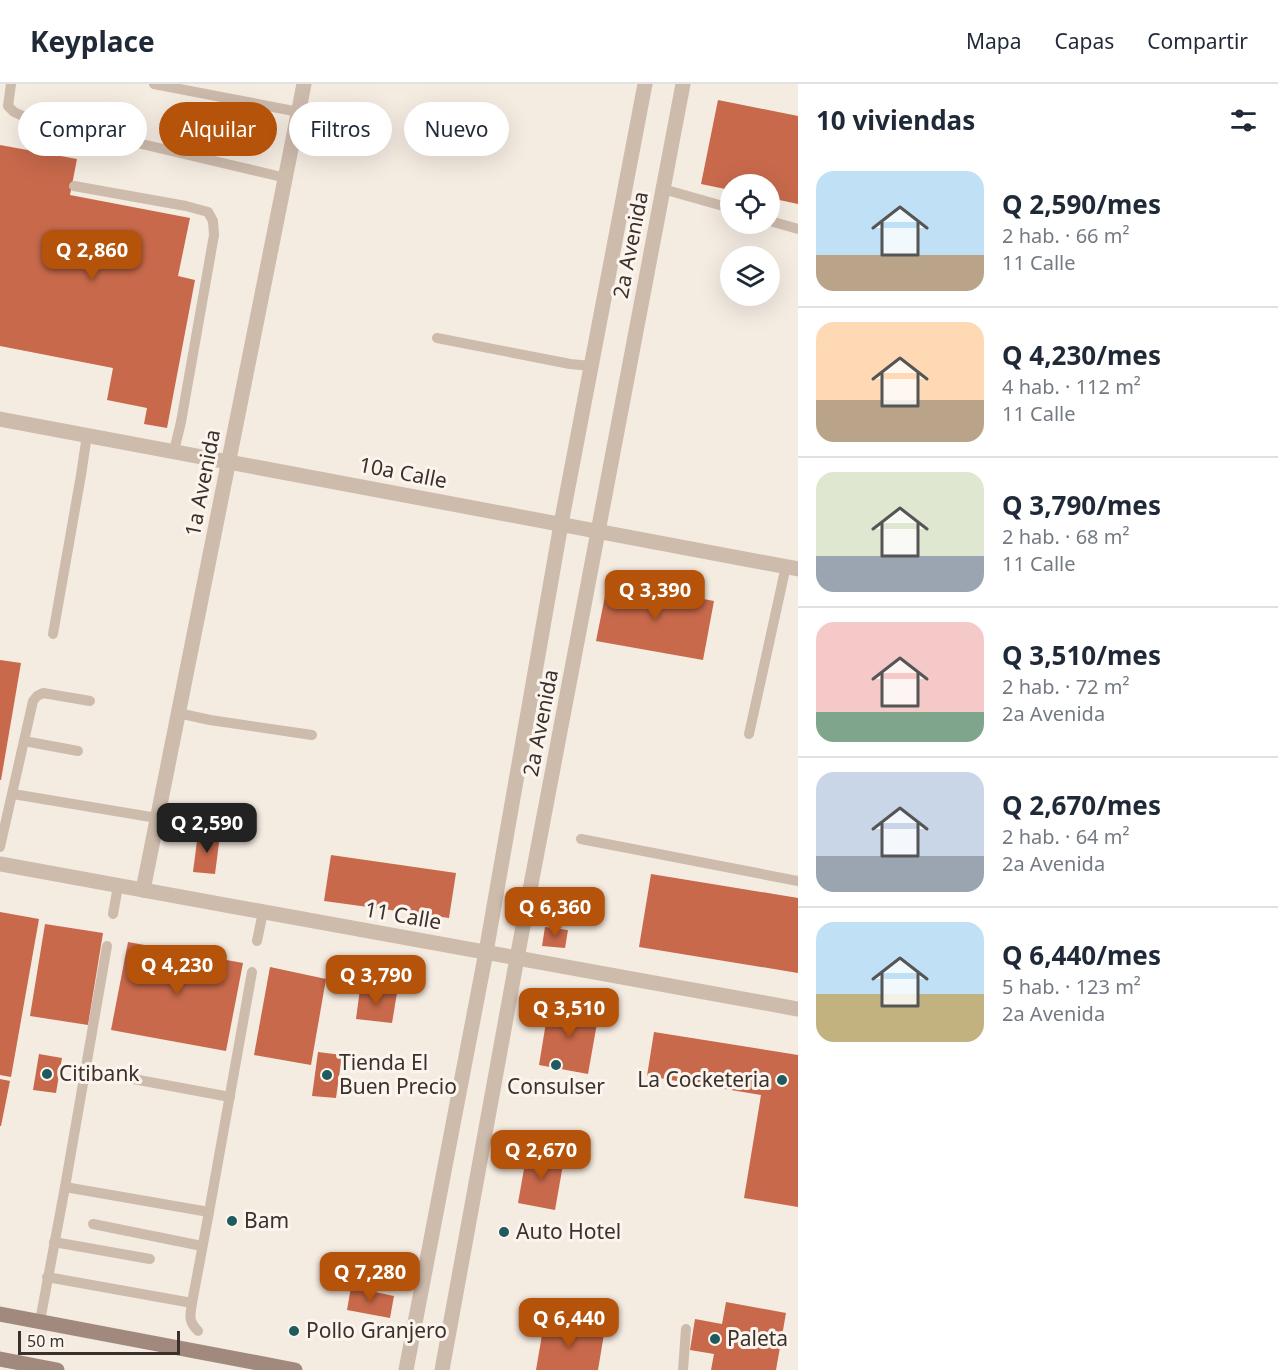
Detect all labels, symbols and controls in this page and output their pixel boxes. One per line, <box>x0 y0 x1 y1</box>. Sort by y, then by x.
text: Keyplace <box>30 22 155 60</box>
text: Mapa <box>966 27 1022 55</box>
text: Capas <box>1055 27 1114 55</box>
text: Compartir <box>1147 27 1248 55</box>
chip: Comprar <box>18 102 147 156</box>
chip: Alquilar <box>159 102 277 156</box>
chip: Filtros <box>289 102 392 156</box>
chip: Nuevo <box>404 102 509 156</box>
text: 10 viviendas <box>816 102 975 138</box>
icon: filters <box>1227 104 1260 137</box>
map controls <box>720 174 780 306</box>
button: locate <box>720 174 780 234</box>
text: Q 2,590/mes <box>1002 186 1161 222</box>
street label: 2a Avenida <box>606 189 654 301</box>
icon: home <box>864 195 936 267</box>
text: 2 hab. · 66 m² <box>1002 222 1129 249</box>
pin: Q 2,860 <box>37 230 147 281</box>
text: Q 2,860 <box>56 236 128 263</box>
button: layers <box>720 246 780 306</box>
text: 11 Calle <box>1002 249 1076 276</box>
text: Q 4,230/mes <box>1002 337 1161 373</box>
icon: home <box>864 346 936 418</box>
text: 4 hab. · 112 m² <box>1002 373 1141 400</box>
text: 11 Calle <box>1002 400 1076 427</box>
street label: 1a Avenida <box>178 427 226 539</box>
street label: 10a Calle <box>357 450 450 494</box>
text: Q 3,790/mes <box>1002 487 1161 523</box>
icon: home <box>864 496 936 568</box>
text: 2 hab. · 68 m² <box>1002 523 1129 550</box>
text: 11 Calle <box>1002 550 1076 577</box>
pin: Q 3,390 <box>600 570 710 621</box>
text: Q 3,390 <box>619 576 691 603</box>
text: Q 3,510/mes <box>1002 637 1161 673</box>
icon: home <box>864 646 936 718</box>
street label: 2a Avenida <box>516 667 564 779</box>
text: 2 hab. · 72 m² <box>1002 673 1129 700</box>
text: 2a Avenida <box>1002 700 1105 727</box>
text: Q 2,670/mes <box>1002 787 1161 823</box>
icon: home <box>864 796 936 868</box>
pin: Q 2,590 <box>152 803 262 854</box>
text: Q 2,590 <box>171 809 243 836</box>
text: 2 hab. · 64 m² <box>1002 823 1129 850</box>
text: 2a Avenida <box>1002 850 1105 877</box>
pin: Q 6,360 <box>500 887 610 938</box>
text: Q 6,360 <box>519 893 591 920</box>
street label: 11 Calle <box>363 895 444 936</box>
text: Q 6,440/mes <box>1002 937 1161 973</box>
pin: Q 4,230 <box>122 945 232 996</box>
icon: home <box>864 946 936 1018</box>
text: Q 4,230 <box>141 951 213 978</box>
pin: Q 3,790 <box>321 955 431 1006</box>
text: Q 3,790 <box>340 961 412 988</box>
text: 5 hab. · 123 m² <box>1002 973 1141 1000</box>
pin: Q 3,510 <box>514 988 624 1039</box>
text: Q 3,510 <box>533 994 605 1021</box>
text: 2a Avenida <box>1002 1000 1105 1027</box>
place label: Tienda El Buen Precio <box>339 1048 457 1100</box>
marker: Consulser <box>549 1058 563 1072</box>
place label: Citibank <box>59 1059 140 1087</box>
place label: La Cocketeria <box>637 1065 770 1093</box>
marker: Citibank <box>40 1067 54 1081</box>
marker: Tienda El Buen Precio <box>320 1068 334 1082</box>
place label: Consulser <box>507 1072 605 1100</box>
marker: La Cocketeria <box>775 1073 789 1087</box>
pin: Q 2,670 <box>486 1130 596 1181</box>
text: Q 2,670 <box>505 1136 577 1163</box>
place label: Bam <box>244 1206 289 1234</box>
marker: Bam <box>225 1214 239 1228</box>
place label: Auto Hotel <box>516 1217 621 1245</box>
marker: Auto Hotel <box>497 1225 511 1239</box>
pin: Q 7,280 <box>315 1252 425 1303</box>
text: Q 7,280 <box>334 1258 406 1285</box>
pin: Q 6,440 <box>514 1298 624 1349</box>
text: Q 6,440 <box>533 1304 605 1331</box>
place label: Pollo Granjero <box>306 1316 447 1344</box>
marker: Pollo Granjero <box>287 1324 301 1338</box>
place label: Paleta <box>727 1324 788 1352</box>
scale bar <box>18 1328 180 1356</box>
text: 50 m <box>27 1330 64 1352</box>
marker: Paleta <box>708 1332 722 1346</box>

